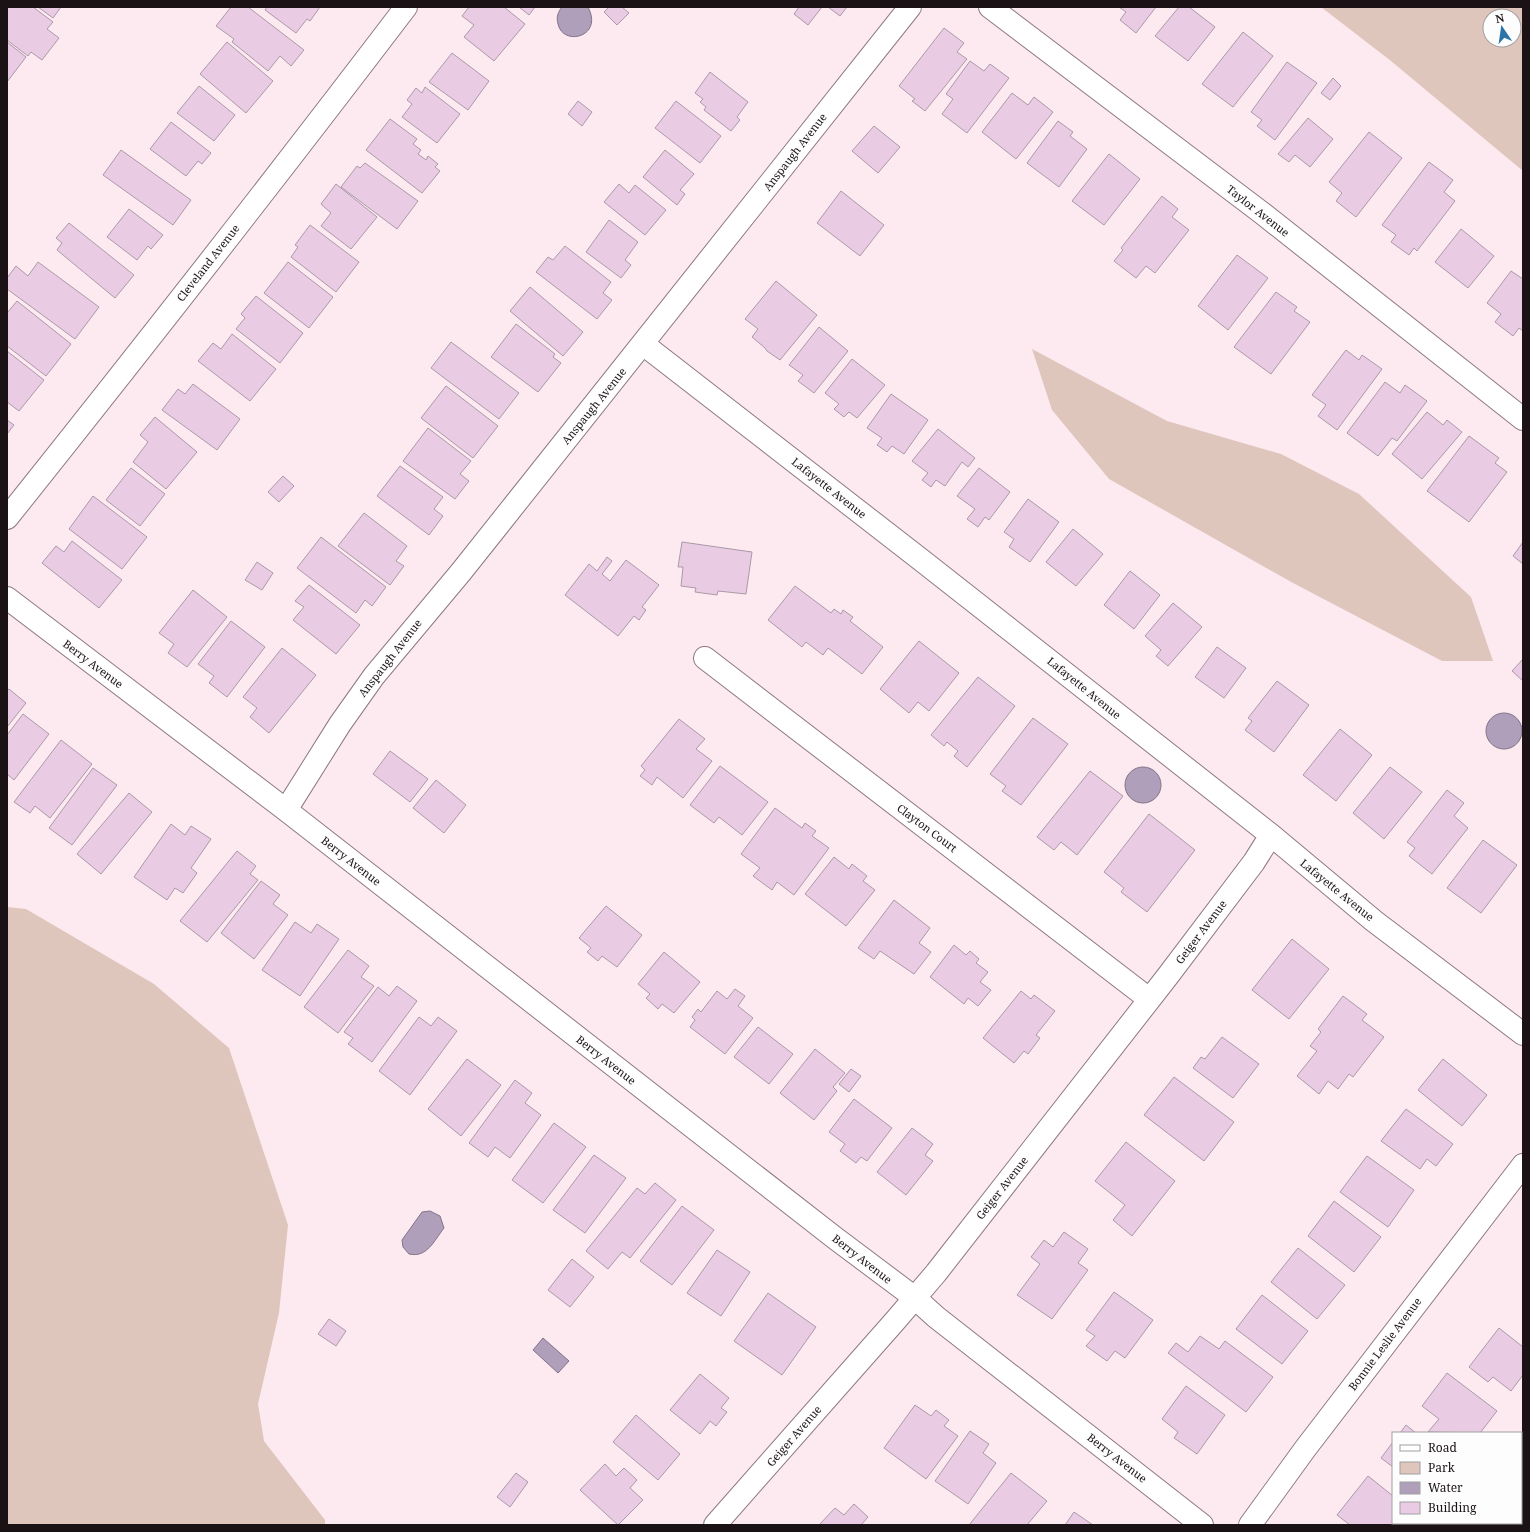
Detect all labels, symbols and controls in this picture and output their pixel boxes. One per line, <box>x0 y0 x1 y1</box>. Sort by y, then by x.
north arrow <box>1482 8 1522 48</box>
text: N <box>1494 9 1506 26</box>
street label: Anspaugh Avenue <box>760 110 830 194</box>
street label: Taylor Avenue <box>1224 181 1293 240</box>
street label: Cleveland Avenue <box>173 221 242 304</box>
street label: Anspaugh Avenue <box>558 364 629 447</box>
street label: Lafayette Avenue <box>789 454 870 522</box>
street label: Anspaugh Avenue <box>355 616 425 700</box>
street label: Berry Avenue <box>60 636 127 691</box>
street label: Lafayette Avenue <box>1044 653 1124 722</box>
street label: Clayton Court <box>894 800 961 855</box>
street label: Berry Avenue <box>318 833 384 889</box>
street label: Lafayette Avenue <box>1297 855 1377 924</box>
street label: Geiger Avenue <box>1172 897 1230 967</box>
street label: Berry Avenue <box>573 1032 639 1088</box>
street label: Geiger Avenue <box>972 1153 1031 1222</box>
street label: Berry Avenue <box>829 1231 895 1287</box>
street label: Bonnie Leslie Avenue <box>1345 1294 1425 1393</box>
street label: Geiger Avenue <box>763 1402 824 1469</box>
street label: Berry Avenue <box>1084 1430 1150 1486</box>
legend <box>1392 1432 1522 1524</box>
text: Road <box>1428 1439 1458 1456</box>
text: Park <box>1428 1459 1456 1476</box>
text: Water <box>1428 1479 1463 1496</box>
text: Building <box>1428 1499 1477 1516</box>

